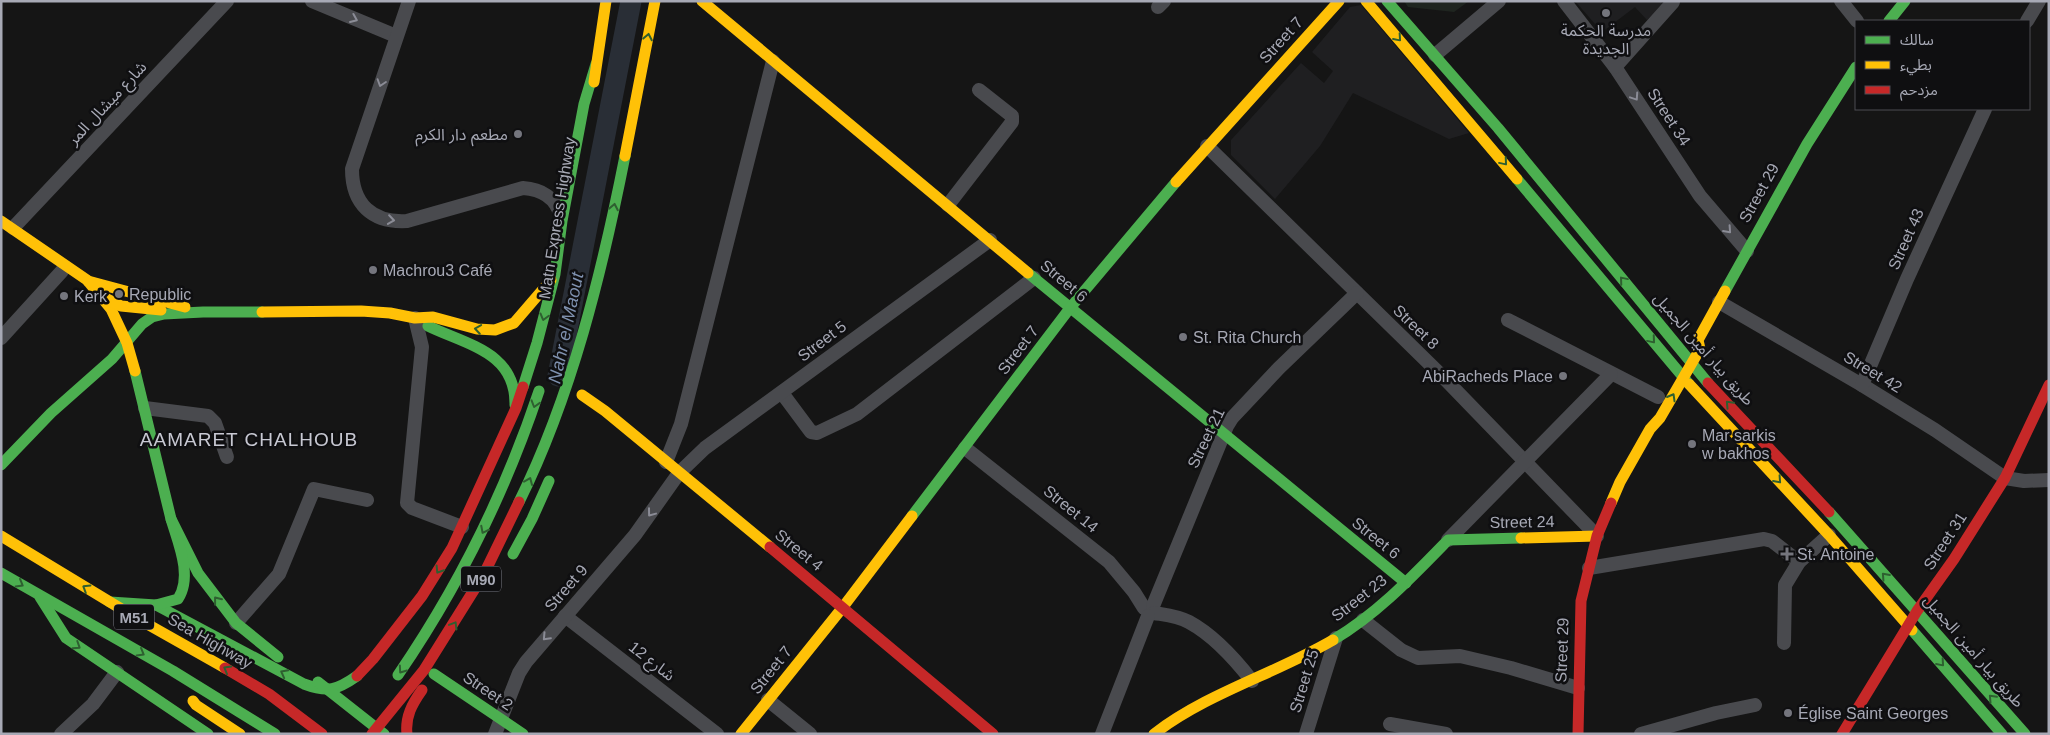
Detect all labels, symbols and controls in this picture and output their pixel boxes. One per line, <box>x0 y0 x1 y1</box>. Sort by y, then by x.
marker: مدرسة الحكمة الجديدة <box>1600 7 1612 19</box>
one-way arrow <box>349 12 358 23</box>
street label: Street 7 <box>1256 13 1306 67</box>
legend <box>1855 20 2030 110</box>
place label: مدرسة الحكمة الجديدة <box>1561 22 1651 57</box>
text: سالك <box>1900 31 1934 48</box>
one-way arrow <box>642 32 653 41</box>
one-way arrow <box>1393 33 1402 42</box>
text: بطيء <box>1900 56 1932 76</box>
street label: شارع ميشال المر <box>63 58 153 152</box>
one-way arrow <box>376 78 386 86</box>
text: مزدحم <box>1900 81 1938 101</box>
street label: Street 34 <box>1644 85 1694 149</box>
one-way arrow <box>1628 92 1638 101</box>
place label: مطعم دار الكرم <box>415 126 508 147</box>
marker: مطعم دار الكرم <box>512 128 524 140</box>
street label: Matn Express Highway <box>536 136 578 300</box>
one-way arrow <box>1498 156 1506 165</box>
street label: Street 29 <box>1736 160 1782 226</box>
one-way arrow <box>609 203 619 212</box>
street label: Street 43 <box>1885 206 1927 272</box>
one-way arrow <box>386 215 395 225</box>
one-way arrow <box>1722 224 1731 233</box>
street label: Street 6 <box>1037 256 1091 306</box>
place label: Machrou3 Café <box>383 262 492 279</box>
marker: Machrou3 Café <box>367 264 379 276</box>
water label: Nahr el Maout <box>544 270 588 385</box>
one-way arrow <box>1621 277 1629 286</box>
place label: Republic <box>129 286 191 303</box>
place label: Kerk <box>74 288 108 305</box>
marker: Republic <box>113 288 125 300</box>
street label: طريق بيار أمين الجميل <box>1649 289 1758 410</box>
marker: Kerk <box>58 290 70 302</box>
street label: Street 8 <box>1390 301 1442 353</box>
one-way arrow <box>539 312 550 321</box>
street label: Street 5 <box>795 317 850 365</box>
street label: Street 7 <box>994 322 1042 377</box>
one-way arrow <box>474 324 483 334</box>
place label: St. Rita Church <box>1193 329 1301 346</box>
marker: St. Rita Church <box>1177 331 1189 343</box>
one-way arrow <box>1646 334 1654 343</box>
street label: Street 42 <box>1841 348 1905 396</box>
place label: AbiRacheds Place <box>1422 368 1553 385</box>
marker: AbiRacheds Place <box>1557 370 1569 382</box>
one-way arrow <box>1665 394 1675 403</box>
one-way arrow <box>531 399 541 408</box>
one-way arrow <box>1726 400 1735 409</box>
street label: Street 21 <box>1184 405 1228 471</box>
place label: Mar sarkis w bakhos <box>1701 427 1776 462</box>
district label: AAMARET CHALHOUB <box>140 429 358 450</box>
marker: Mar sarkis w bakhos <box>1686 438 1698 450</box>
one-way arrow <box>1772 474 1781 483</box>
one-way arrow <box>523 477 534 486</box>
street label: Street 14 <box>1040 482 1102 536</box>
one-way arrow <box>648 507 657 517</box>
street label: Street 31 <box>1920 509 1970 573</box>
street label: Street 24 <box>1489 513 1555 531</box>
street label: Street 6 <box>1349 514 1403 562</box>
one-way arrow <box>480 525 491 534</box>
street label: Street 4 <box>772 526 826 574</box>
place label: St. Antoine <box>1797 546 1874 563</box>
marker: St. Antoine <box>1781 548 1793 560</box>
street label: Street 9 <box>541 561 591 615</box>
one-way arrow <box>436 564 445 573</box>
road number: M90 <box>461 566 501 592</box>
street label: Street 23 <box>1328 571 1390 625</box>
one-way arrow <box>1882 572 1891 581</box>
one-way arrow <box>14 577 23 587</box>
one-way arrow <box>83 584 92 594</box>
street label: طريق بيار أمين الجميل <box>1919 591 2028 712</box>
one-way arrow <box>215 597 223 606</box>
road number: M51 <box>114 604 154 630</box>
street label: Sea Highway <box>165 610 255 672</box>
street label: Street 29 <box>1552 617 1572 683</box>
one-way arrow <box>447 621 457 630</box>
one-way arrow <box>543 631 552 640</box>
street label: شارع 12 <box>623 638 678 687</box>
one-way arrow <box>72 640 81 649</box>
street label: Street 7 <box>747 643 795 697</box>
one-way arrow <box>136 647 145 657</box>
street label: Street 25 <box>1286 647 1322 715</box>
one-way arrow <box>1935 658 1944 667</box>
one-way arrow <box>399 664 408 674</box>
one-way arrow <box>223 666 232 676</box>
street label: Street 2 <box>460 668 516 714</box>
one-way arrow <box>280 669 289 679</box>
one-way arrow <box>1989 695 1998 704</box>
place label: Église Saint Georges <box>1798 704 1948 722</box>
marker: Église Saint Georges <box>1782 707 1794 719</box>

